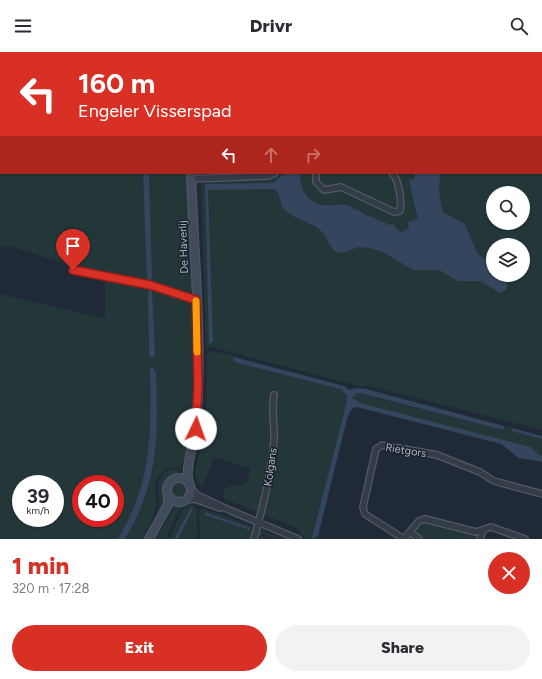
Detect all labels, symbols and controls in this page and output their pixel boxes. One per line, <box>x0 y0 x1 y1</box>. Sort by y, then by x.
icon: menu <box>12 15 34 37</box>
text: Drivr <box>250 15 292 37</box>
icon: search <box>508 15 530 37</box>
text: 160 m <box>78 66 155 100</box>
icon: left <box>12 68 64 120</box>
text: Engeler Visserspad <box>78 100 232 122</box>
icon: left <box>218 144 240 166</box>
icon: ahead <box>260 144 282 166</box>
icon: right <box>302 144 324 166</box>
map controls <box>486 186 530 282</box>
button: search <box>486 186 530 230</box>
street label: De Haverlij <box>176 220 191 274</box>
pin <box>56 229 90 270</box>
icon: arrive <box>62 235 84 257</box>
button: layers <box>486 238 530 282</box>
position arrow <box>175 408 217 450</box>
street label: Rietgors <box>385 441 427 460</box>
street label: Kolgans <box>261 447 280 487</box>
speed limit sign: 40 <box>72 475 124 527</box>
text: 39 <box>27 484 49 508</box>
text: km/h <box>27 504 49 517</box>
text: 1 min <box>12 551 69 580</box>
button: close <box>488 552 530 594</box>
text: 320 m · 17:28 <box>12 581 90 596</box>
button: Exit <box>12 625 267 671</box>
button: Share <box>275 625 530 671</box>

